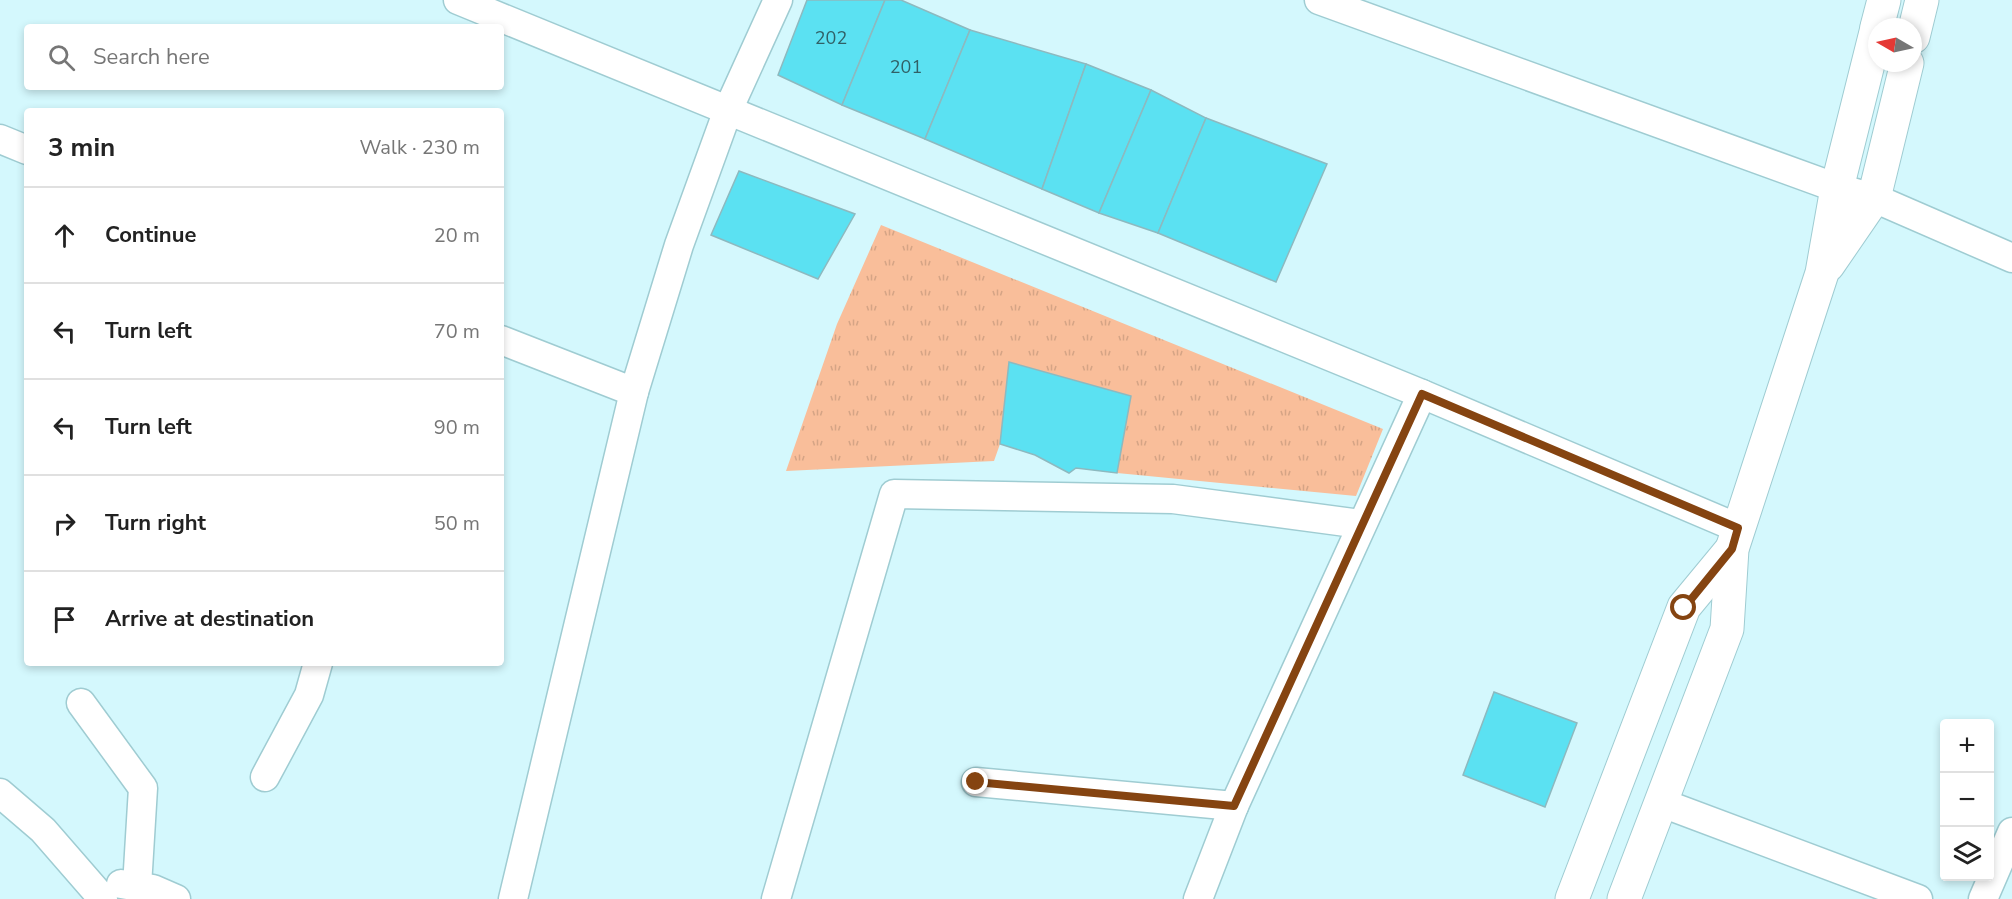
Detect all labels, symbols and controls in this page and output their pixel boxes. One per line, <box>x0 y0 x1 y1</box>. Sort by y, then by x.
north arrow <box>1868 18 1922 72</box>
search box <box>24 24 504 90</box>
house number: 202 <box>815 26 847 50</box>
icon: search <box>45 41 78 74</box>
text: Search here <box>93 42 210 72</box>
house number: 201 <box>890 55 922 79</box>
text: 3 min <box>48 130 115 165</box>
text: Walk · 230 m <box>360 134 480 161</box>
icon: ahead <box>48 219 81 252</box>
text: Continue <box>105 220 196 250</box>
text: 20 m <box>434 222 480 249</box>
icon: left <box>48 315 81 348</box>
text: Turn left <box>105 316 192 346</box>
text: 70 m <box>434 318 480 345</box>
icon: left <box>48 411 81 444</box>
text: Turn left <box>105 412 192 442</box>
text: 90 m <box>434 414 480 441</box>
icon: right <box>48 507 81 540</box>
text: Turn right <box>105 508 206 538</box>
text: 50 m <box>434 510 480 537</box>
route start <box>1670 594 1696 620</box>
icon: arrive <box>48 603 81 636</box>
text: Arrive at destination <box>105 604 314 634</box>
map controls <box>1940 719 1994 881</box>
button: + <box>1940 719 1994 773</box>
route end <box>962 768 988 794</box>
button: − <box>1940 773 1994 827</box>
button: layers <box>1940 827 1994 881</box>

